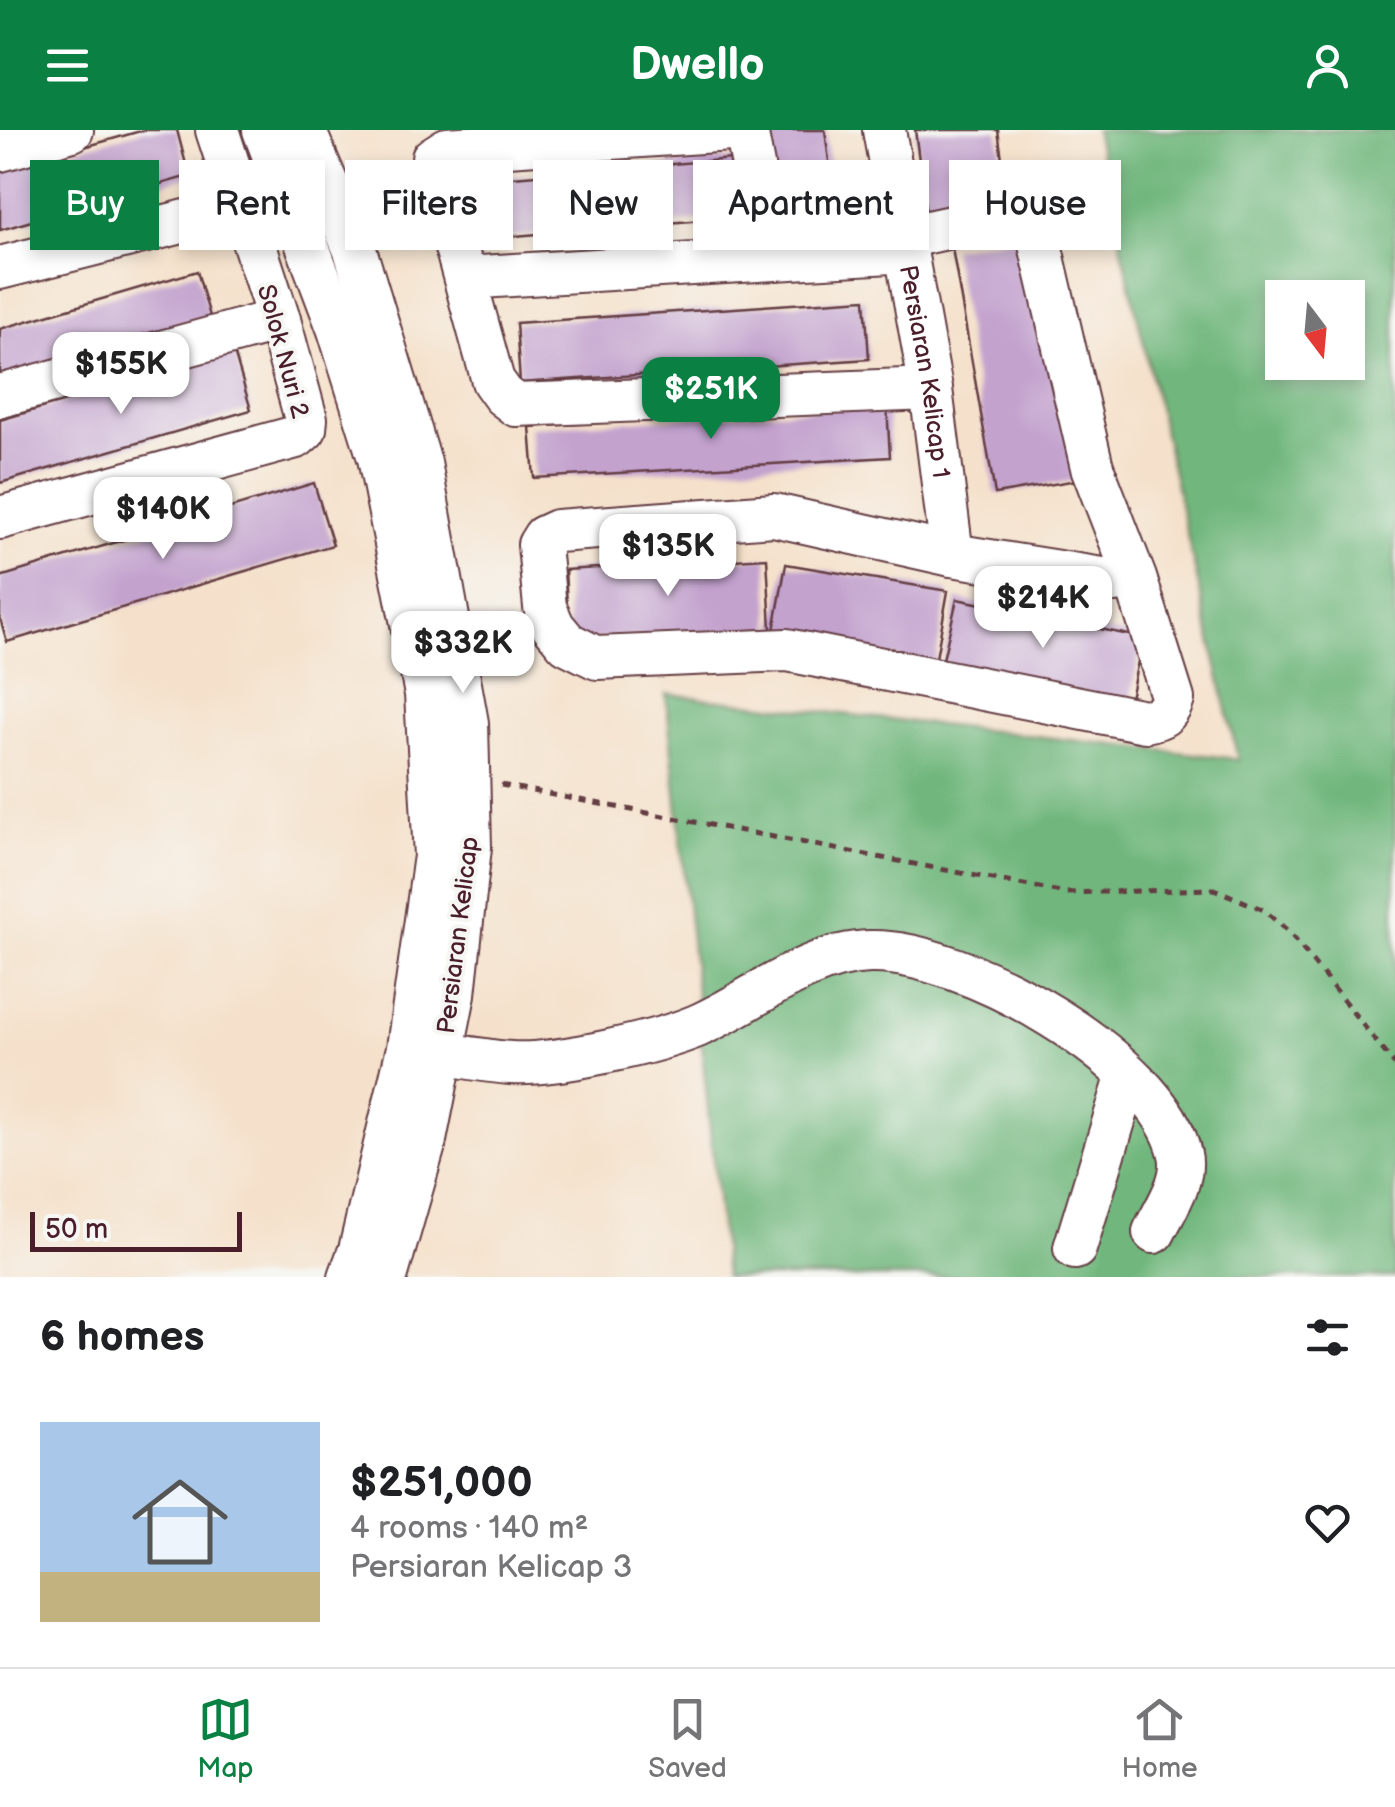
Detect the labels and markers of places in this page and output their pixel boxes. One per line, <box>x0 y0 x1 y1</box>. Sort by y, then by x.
pin: $155K <box>51 332 191 417</box>
pin: $251K <box>641 357 781 442</box>
pin: $140K <box>93 477 233 562</box>
pin: $135K <box>598 514 738 599</box>
pin: $214K <box>973 566 1113 651</box>
pin: $332K <box>393 611 533 696</box>

